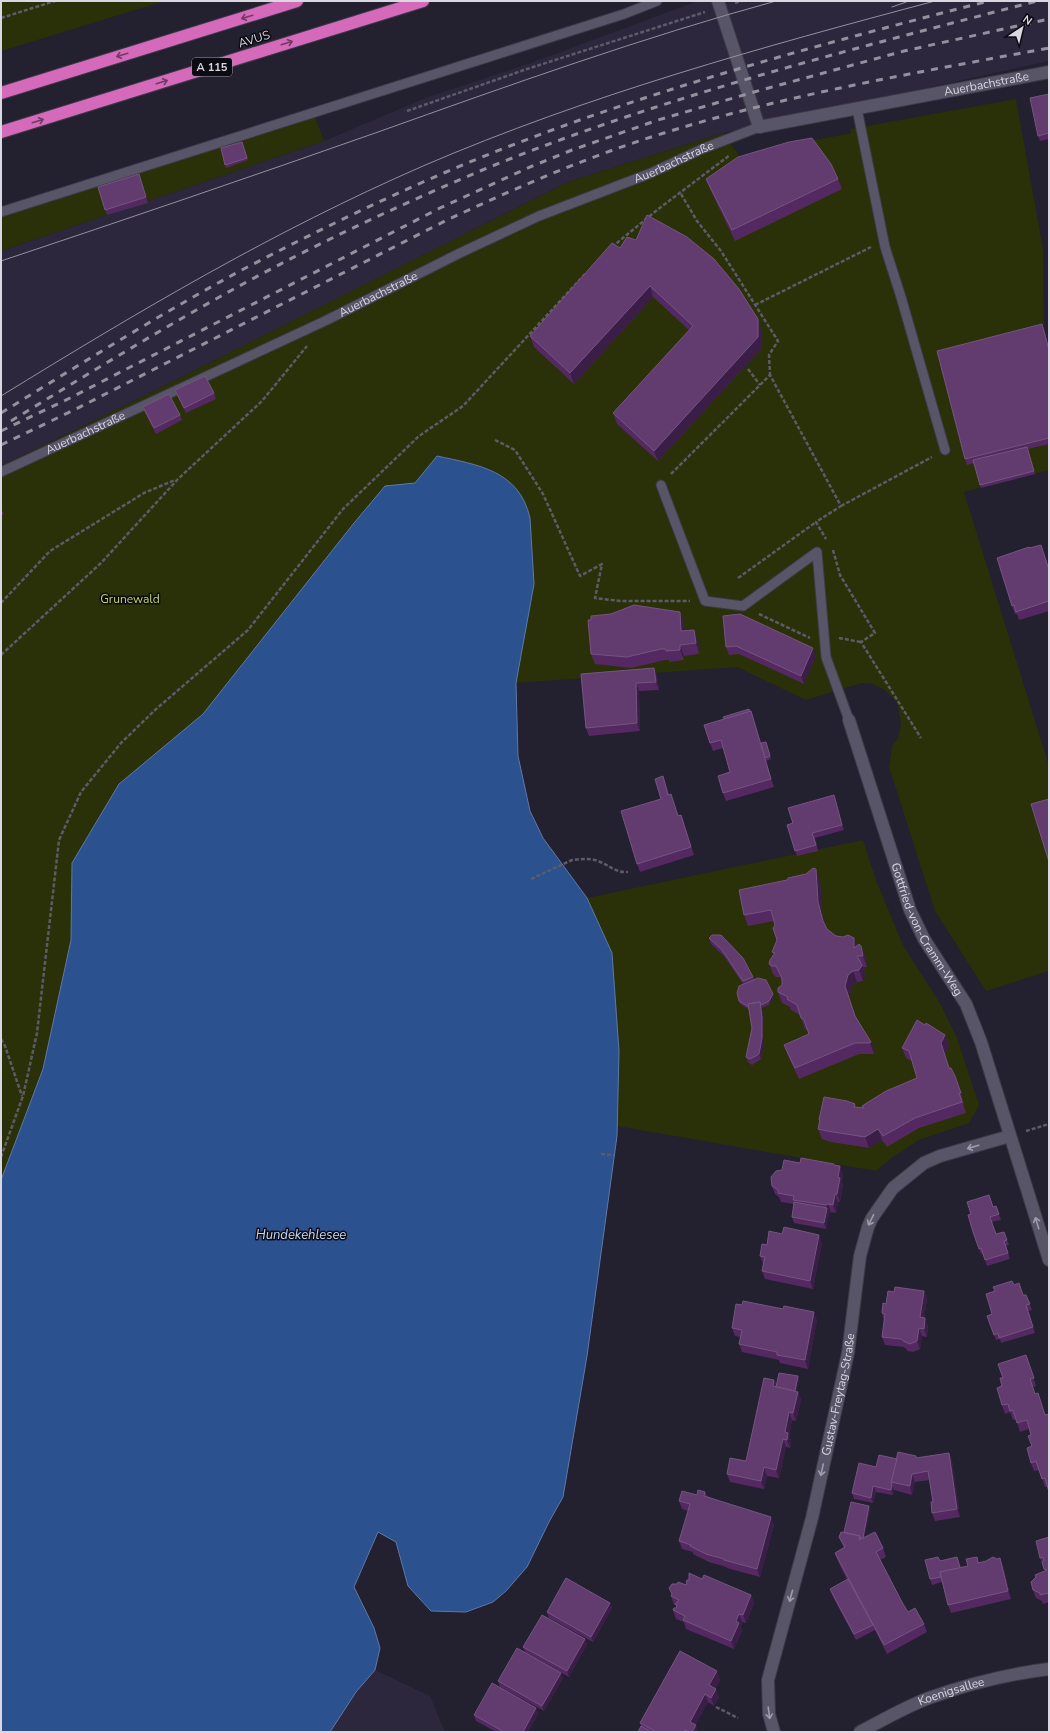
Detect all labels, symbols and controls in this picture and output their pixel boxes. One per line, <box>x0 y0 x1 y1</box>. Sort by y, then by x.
north arrow <box>1002 8 1042 48</box>
text: N <box>1020 12 1035 29</box>
one-way arrow <box>240 14 253 21</box>
street label: AVUS <box>236 27 272 51</box>
one-way arrow <box>280 39 292 47</box>
one-way arrow <box>117 52 129 60</box>
road number: A 115 <box>192 58 232 76</box>
street label: Auerbachstraße <box>943 68 1030 100</box>
one-way arrow <box>156 78 169 85</box>
one-way arrow <box>32 116 44 124</box>
street label: Auerbachstraße <box>631 137 716 187</box>
street label: Auerbachstraße <box>336 268 420 321</box>
street label: Auerbachstraße <box>43 407 128 458</box>
park label: Grunewald <box>100 591 160 607</box>
street label: Gottfried-von-Cramm-Weg <box>887 861 967 999</box>
one-way arrow <box>966 1144 979 1151</box>
one-way arrow <box>867 1214 874 1226</box>
one-way arrow <box>1033 1217 1040 1230</box>
water label: Hundekehlesee <box>256 1226 346 1244</box>
street label: Gustav-Freytag-Straße <box>818 1332 858 1457</box>
one-way arrow <box>818 1464 826 1477</box>
one-way arrow <box>787 1590 794 1603</box>
street label: Koenigsallee <box>915 1673 986 1710</box>
one-way arrow <box>765 1706 773 1719</box>

